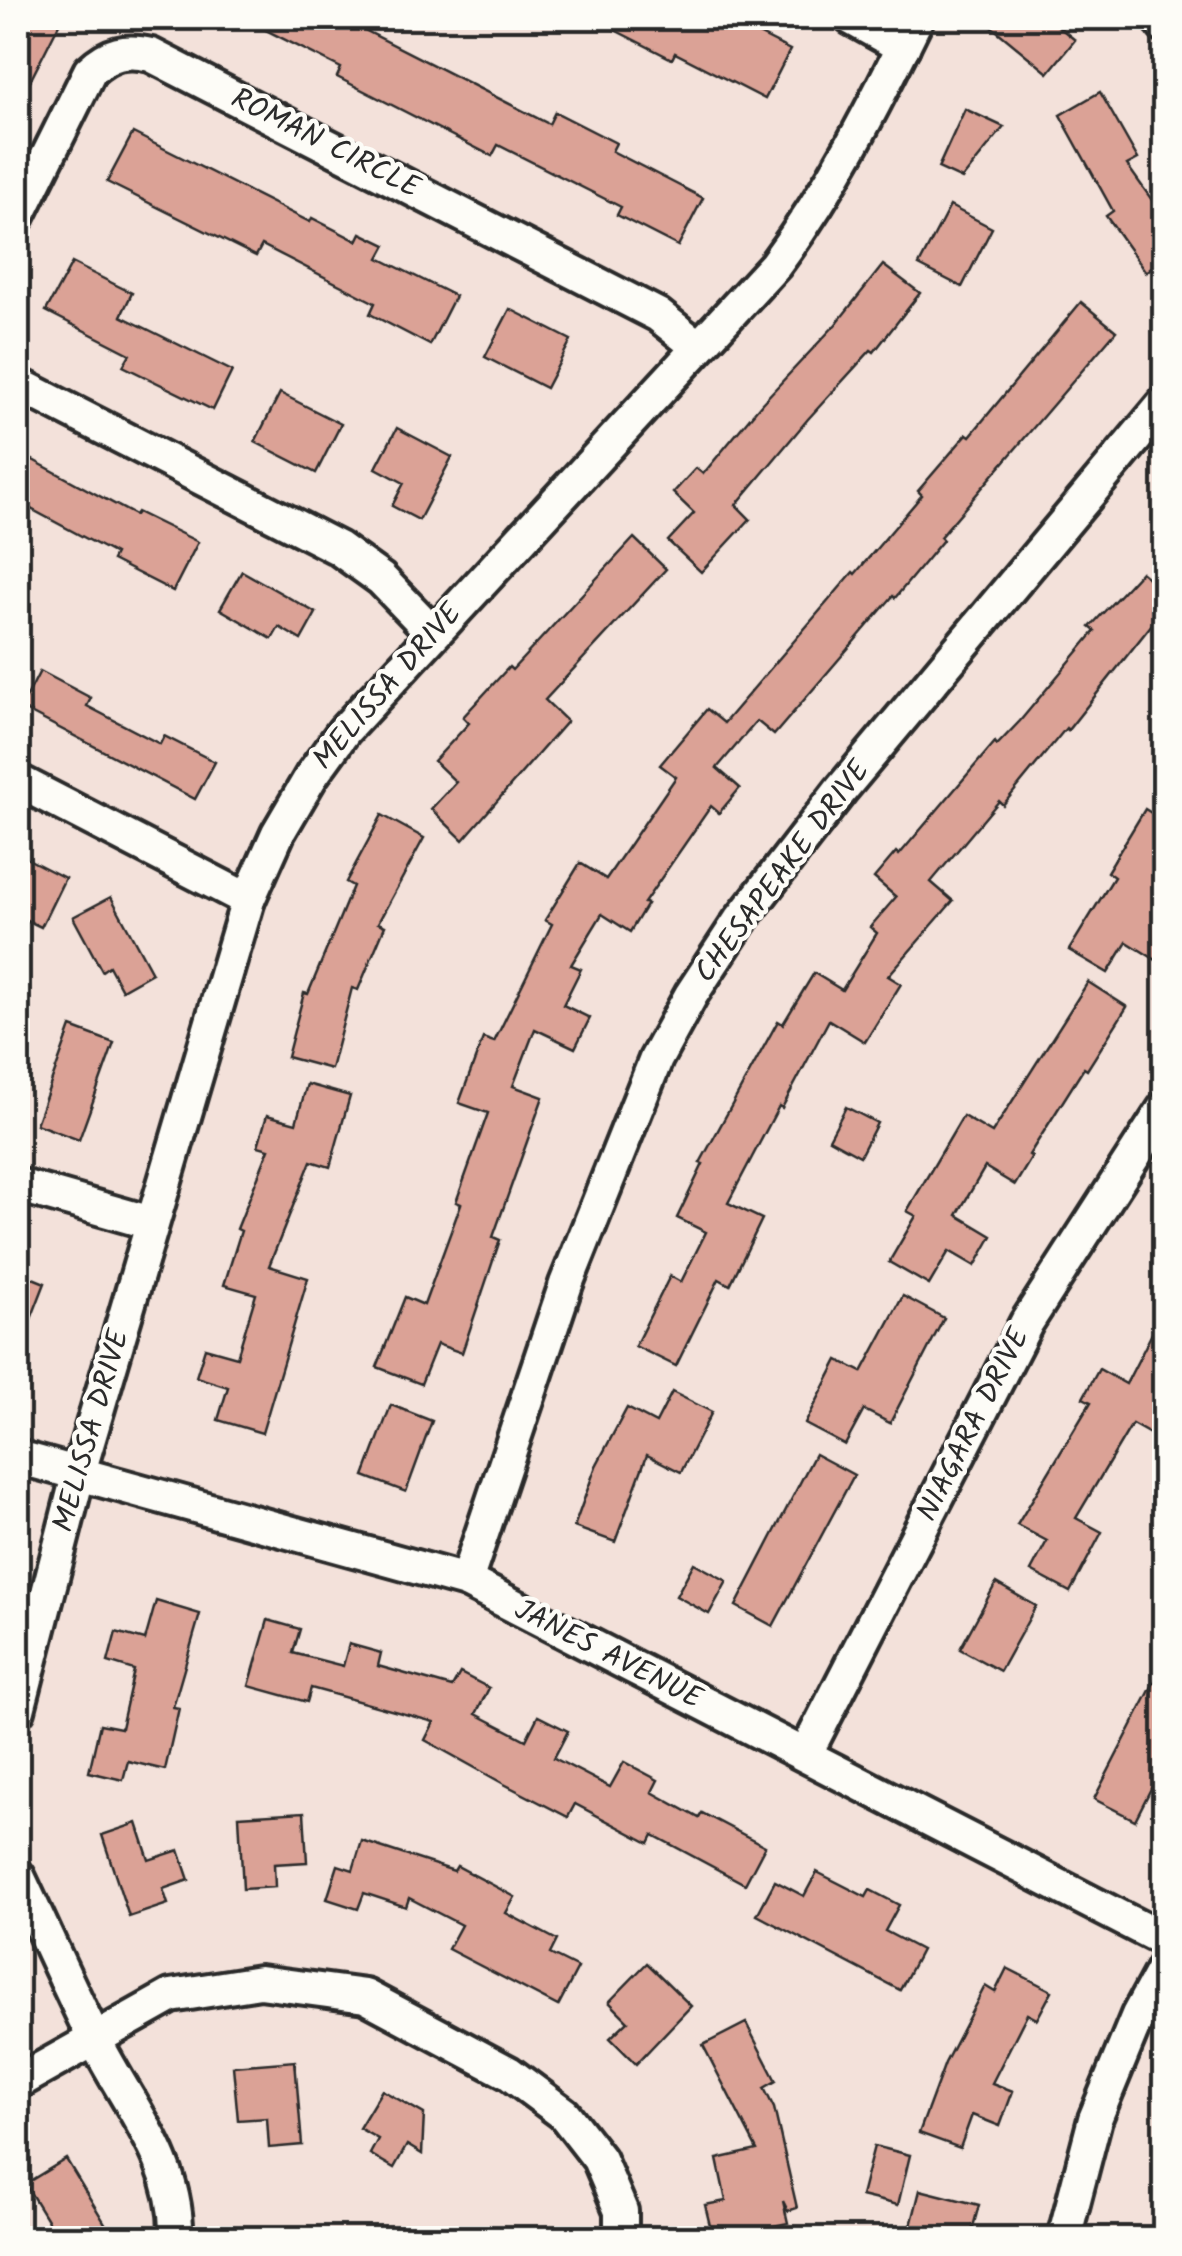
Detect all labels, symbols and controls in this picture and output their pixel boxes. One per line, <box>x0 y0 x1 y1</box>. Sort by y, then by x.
street label: ROMAN CIRCLE <box>222 76 429 213</box>
street label: MELISSA DRIVE <box>301 591 476 782</box>
street label: CHESAPEAKE DRIVE <box>683 749 884 994</box>
street label: NIAGARA DRIVE <box>905 1318 1044 1530</box>
street label: MELISSA DRIVE <box>40 1323 144 1538</box>
street label: JANES AVENUE <box>505 1587 712 1724</box>

